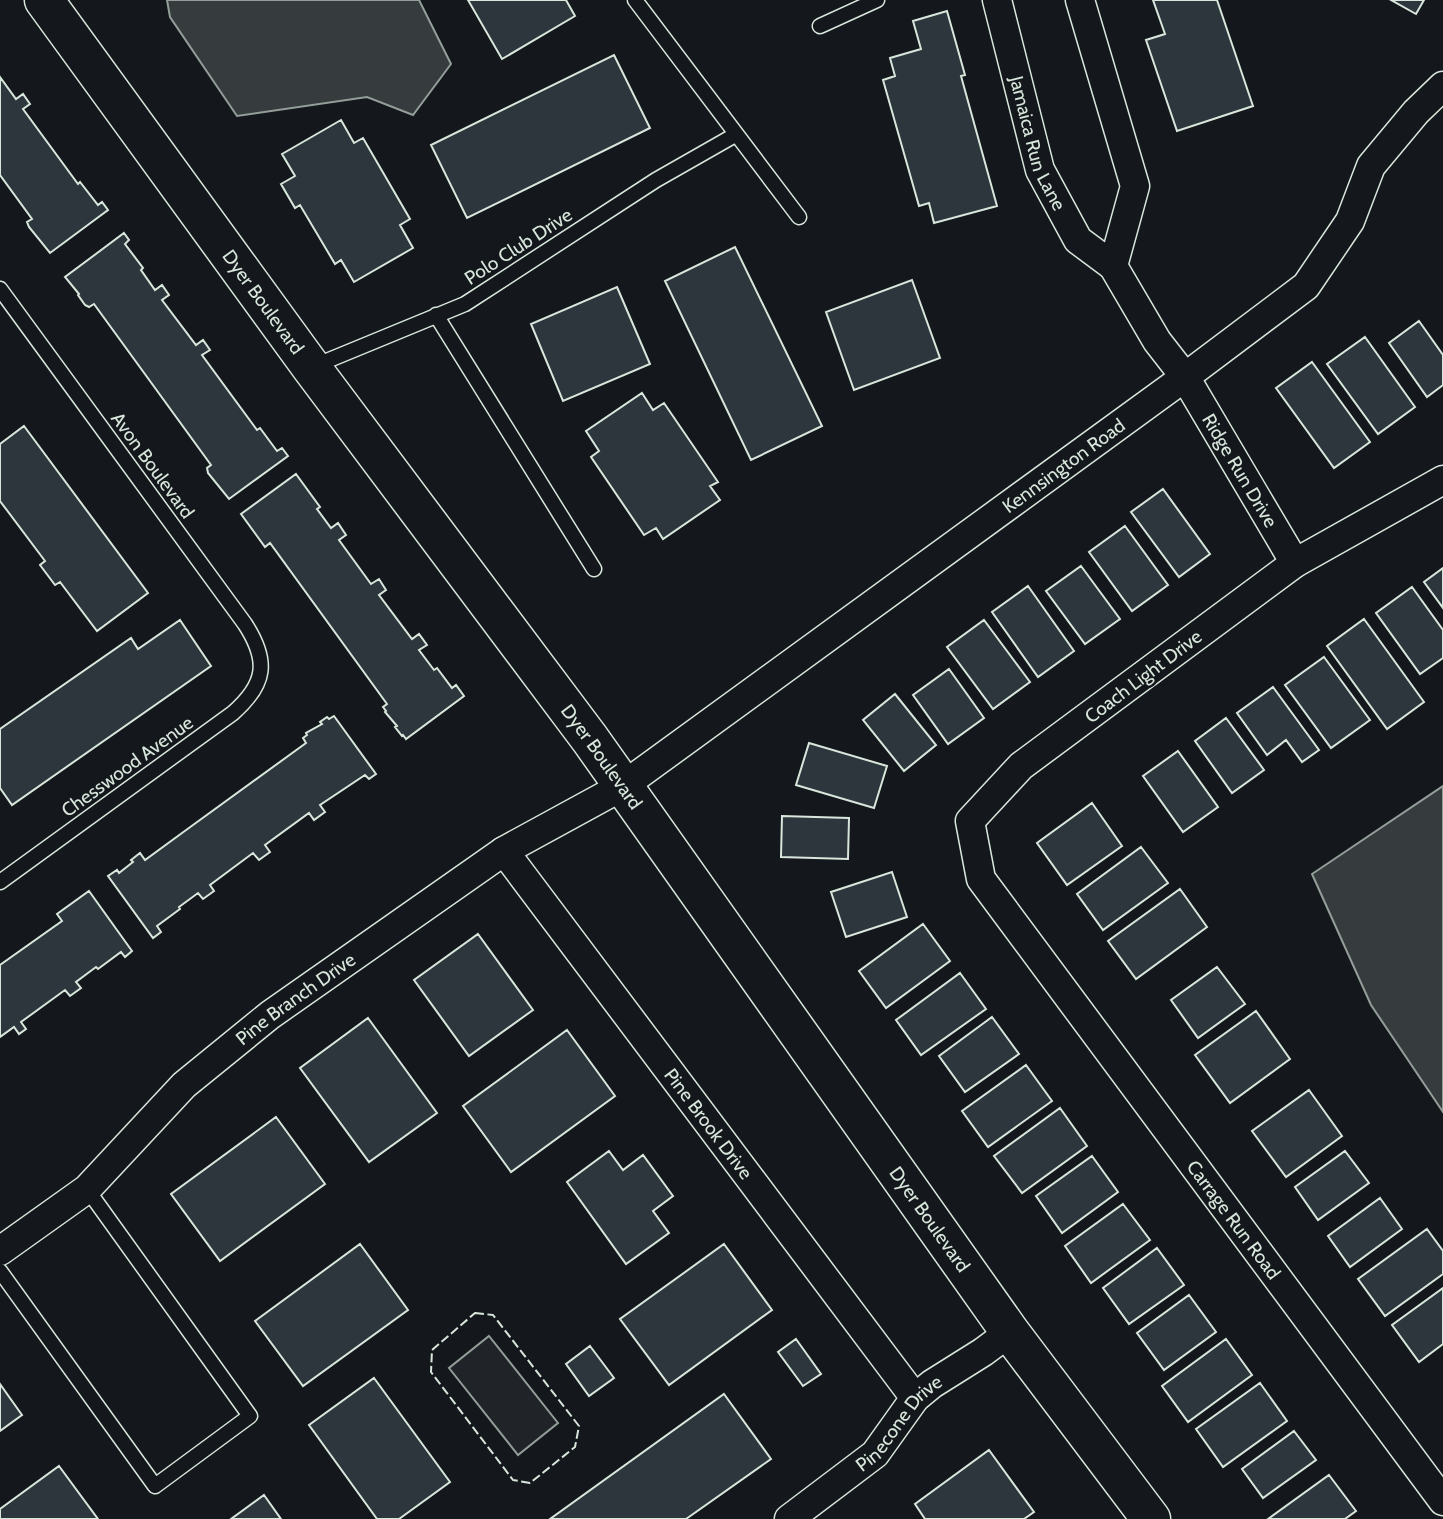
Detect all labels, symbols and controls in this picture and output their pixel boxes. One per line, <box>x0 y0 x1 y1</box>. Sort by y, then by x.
street label: Jamaica Run Lane <box>1004 73 1071 215</box>
street label: Polo Club Drive <box>460 203 577 290</box>
street label: Dyer Boulevard <box>217 245 309 359</box>
street label: Avon Boulevard <box>106 408 199 523</box>
street label: Ridge Run Drive <box>1197 410 1282 532</box>
street label: Kennsington Road <box>998 414 1130 518</box>
street label: Coach Light Drive <box>1080 625 1207 728</box>
street label: Dyer Boulevard <box>556 700 647 814</box>
street label: Chesswood Avenue <box>57 711 198 822</box>
street label: Pine Branch Drive <box>231 948 360 1050</box>
street label: Pine Brook Drive <box>659 1064 758 1184</box>
street label: Carrage Run Road <box>1182 1156 1285 1284</box>
street label: Dyer Boulevard <box>884 1162 975 1276</box>
street label: Pinecone Drive <box>851 1370 946 1477</box>

